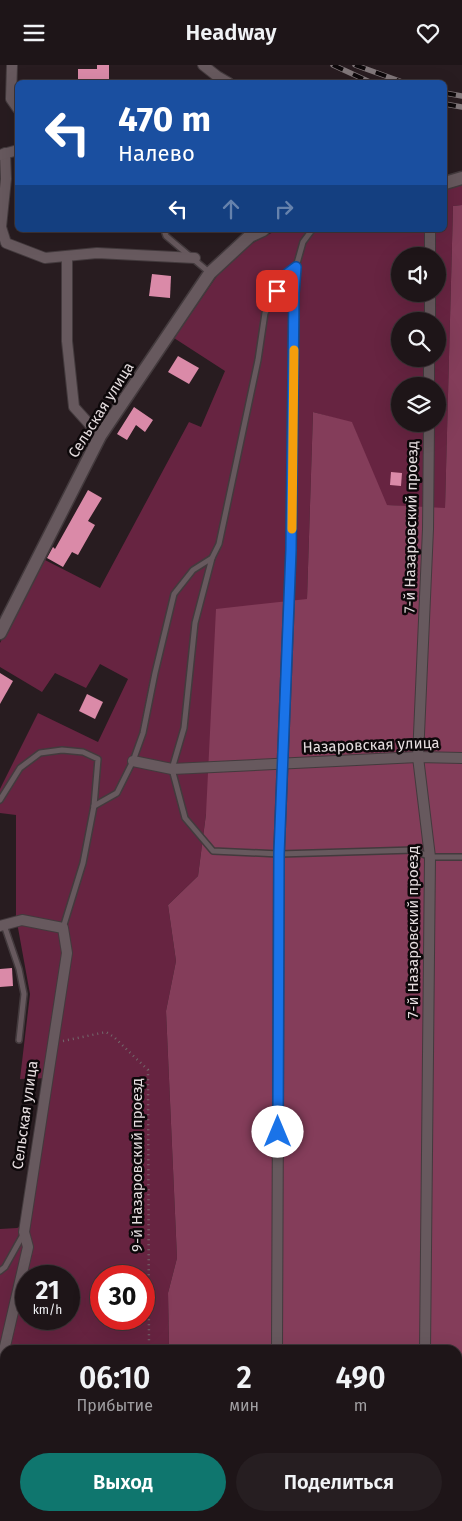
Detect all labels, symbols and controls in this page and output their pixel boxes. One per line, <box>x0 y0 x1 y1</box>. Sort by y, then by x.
icon: menu <box>20 19 48 47</box>
text: Headway <box>186 19 276 46</box>
icon: heart <box>414 19 442 47</box>
text: 470 m <box>118 98 211 140</box>
icon: left <box>35 100 100 165</box>
text: Налево <box>118 140 195 167</box>
icon: left <box>164 195 192 223</box>
icon: ahead <box>217 195 245 223</box>
icon: right <box>270 195 298 223</box>
map controls <box>391 247 446 432</box>
button: sound <box>391 247 446 302</box>
pin <box>256 270 298 312</box>
icon: arrive <box>263 277 291 305</box>
button: search <box>391 312 446 367</box>
street label: Сельская улица <box>64 359 138 461</box>
button: layers <box>391 377 446 432</box>
street label: 7-й Назаровский проезд <box>400 441 422 613</box>
street label: Назаровская улица <box>302 734 440 756</box>
street label: 7-й Назаровский проезд <box>404 846 422 1018</box>
street label: Сельская улица <box>8 1060 42 1170</box>
street label: 9-й Назаровский проезд <box>128 1078 146 1252</box>
position arrow <box>251 1105 303 1157</box>
speed limit sign: 30 <box>90 1265 155 1330</box>
text: 21 <box>36 1276 59 1306</box>
text: km/h <box>33 1303 62 1317</box>
text: 06:10 <box>79 1360 150 1396</box>
text: 2 <box>236 1360 252 1396</box>
text: 490 <box>336 1360 386 1396</box>
text: Прибытие <box>76 1396 153 1415</box>
text: мин <box>229 1396 259 1415</box>
text: m <box>354 1396 367 1415</box>
button: Выход <box>20 1453 226 1511</box>
button: Поделиться <box>236 1453 442 1511</box>

